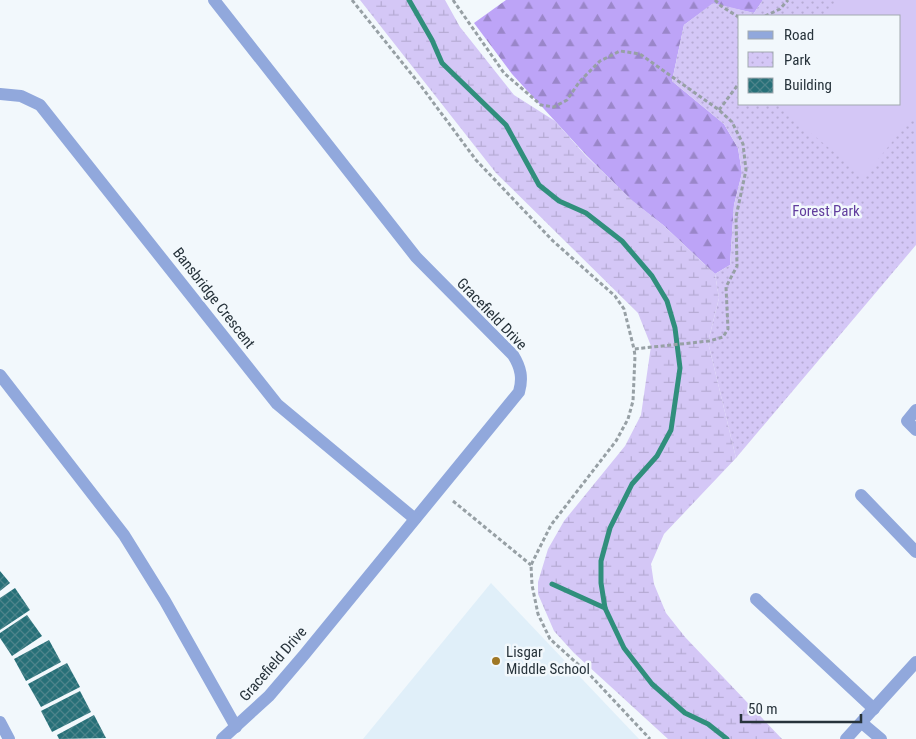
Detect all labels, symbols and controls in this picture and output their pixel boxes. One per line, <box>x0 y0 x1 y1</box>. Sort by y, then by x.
legend <box>738 15 901 105</box>
text: Road <box>784 26 814 44</box>
text: Park <box>784 51 811 69</box>
text: Building <box>784 76 832 94</box>
park label: Forest Park <box>792 202 860 220</box>
street label: Bansbridge Crescent <box>169 244 259 352</box>
street label: Gracefield Drive <box>453 274 531 354</box>
street label: Gracefield Drive <box>236 623 310 705</box>
place label: Lisgar Middle School <box>506 643 590 678</box>
marker: Lisgar Middle School <box>490 655 502 667</box>
scale bar <box>741 692 861 724</box>
text: 50 m <box>748 700 778 718</box>

